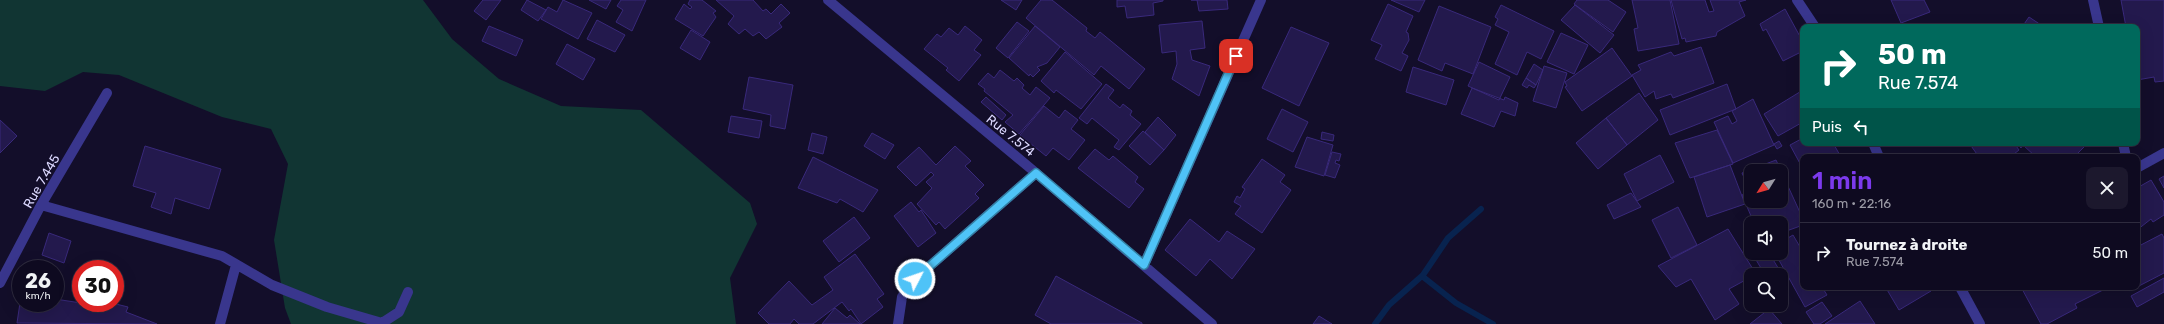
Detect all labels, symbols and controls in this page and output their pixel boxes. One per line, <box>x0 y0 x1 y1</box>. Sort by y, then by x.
text: 50 m <box>1878 38 1947 71</box>
pin <box>1219 39 1253 73</box>
icon: right <box>1812 40 1864 92</box>
icon: arrive <box>1225 45 1247 67</box>
text: Rue 7.574 <box>1878 72 1958 94</box>
street label: Rue 7.574 <box>983 111 1038 159</box>
icon: left <box>1850 116 1872 138</box>
text: Puis <box>1812 118 1842 136</box>
street label: Rue 7.445 <box>20 151 63 211</box>
north arrow <box>1744 164 1788 208</box>
map controls <box>1744 164 1788 312</box>
text: 1 min <box>1812 167 1872 195</box>
button: close <box>2086 167 2128 209</box>
text: 160 m · 22:16 <box>1812 196 1891 211</box>
button: sound <box>1744 216 1788 260</box>
text: Tournez à droite <box>1846 236 1967 254</box>
icon: right <box>1812 242 1834 264</box>
text: 50 m <box>2093 244 2128 262</box>
text: Rue 7.574 <box>1846 254 1904 269</box>
position arrow <box>894 258 936 300</box>
speed limit sign: 30 <box>72 260 124 312</box>
button: search <box>1744 268 1788 312</box>
text: 26 <box>25 269 51 293</box>
text: km/h <box>26 290 50 302</box>

